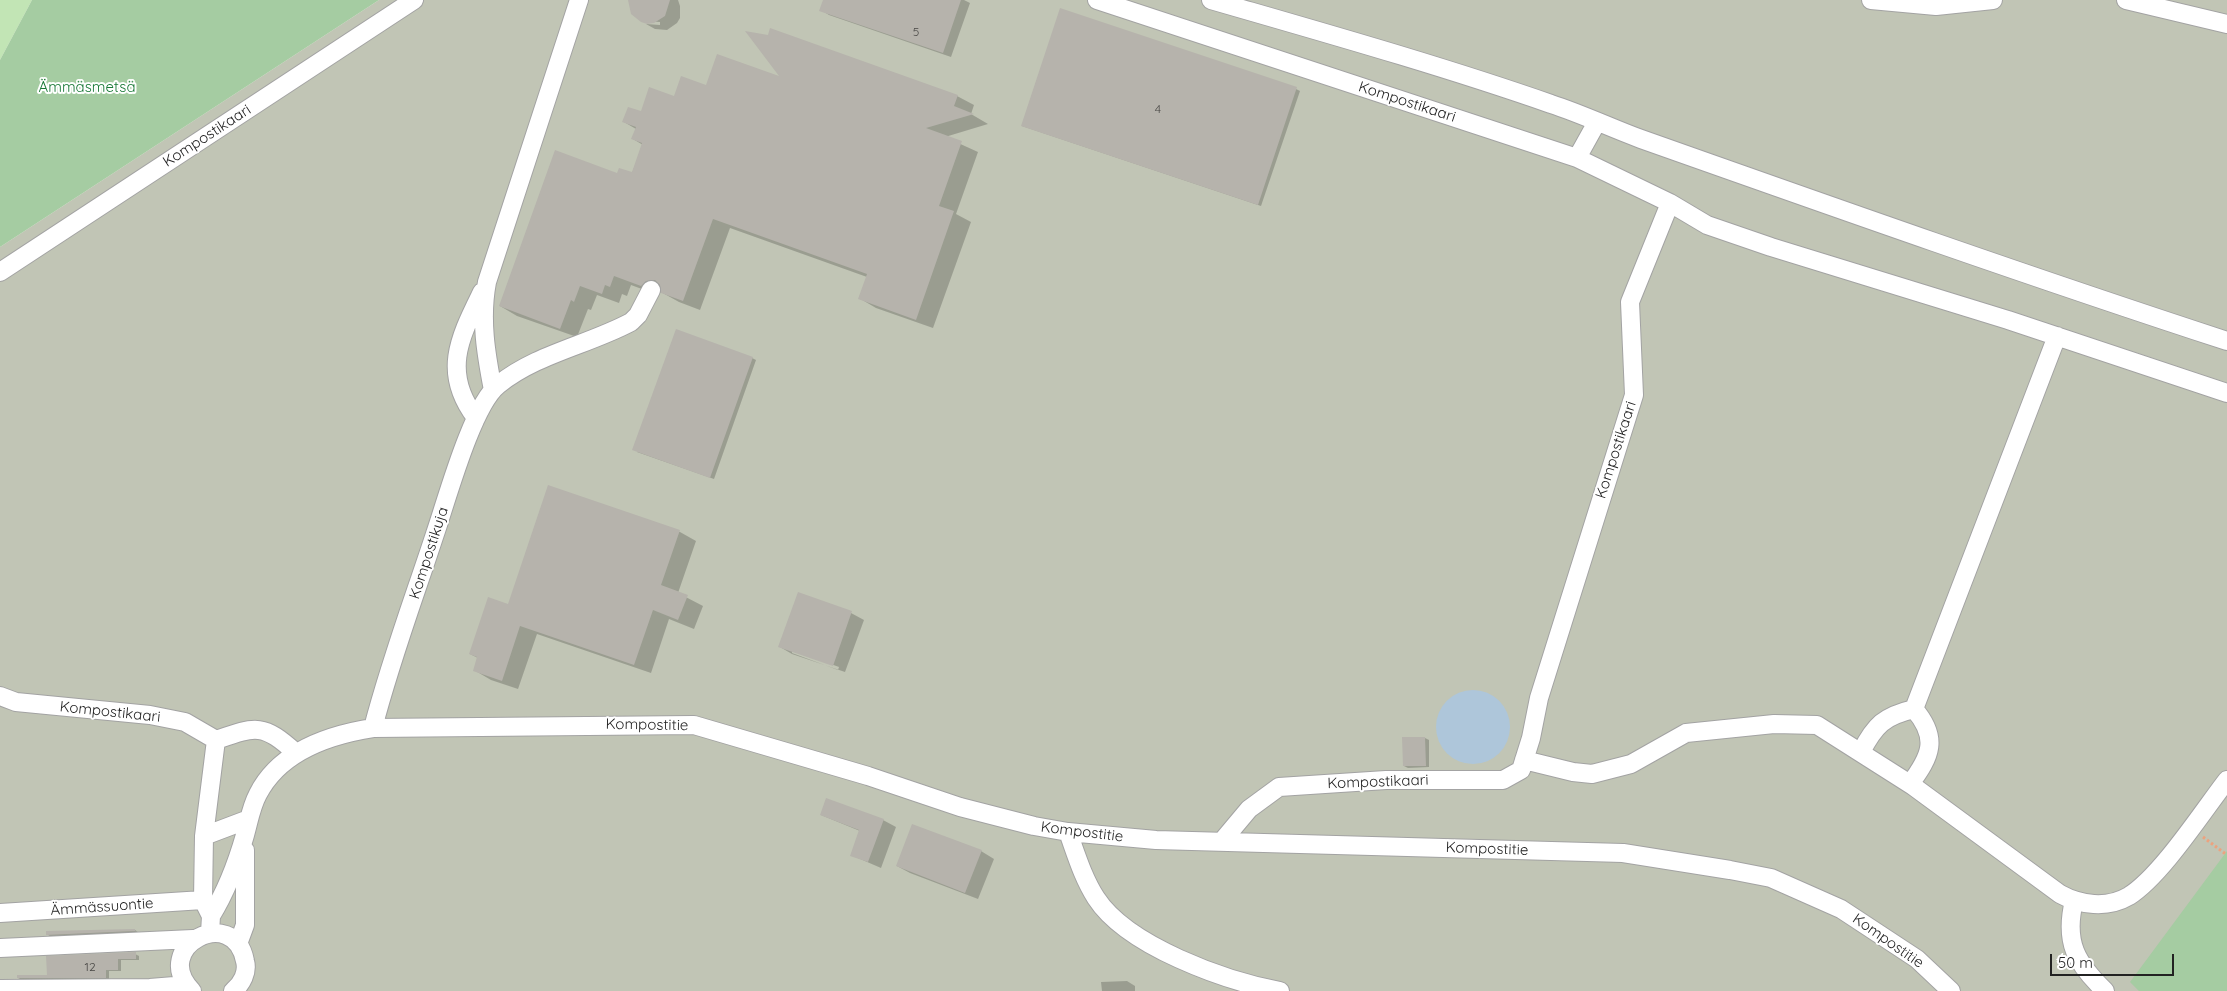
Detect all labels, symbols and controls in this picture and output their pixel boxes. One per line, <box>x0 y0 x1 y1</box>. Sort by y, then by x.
house number: 5 <box>913 25 919 39</box>
park label: Ämmäsmetsä <box>39 78 135 96</box>
street label: Kompostikaari <box>1356 78 1458 126</box>
street label: Kompostikaari <box>160 101 254 171</box>
house number: 4 <box>1155 102 1161 116</box>
street label: Kompostikaari <box>1592 399 1640 501</box>
street label: Kompostikuja <box>406 505 452 601</box>
street label: Kompostikaari <box>59 698 161 726</box>
street label: Kompostitie <box>605 715 689 735</box>
street label: Kompostikaari <box>1327 771 1429 793</box>
street label: Kompostitie <box>1040 818 1124 846</box>
street label: Kompostitie <box>1445 839 1529 859</box>
street label: Ämmässuontie <box>50 894 154 920</box>
street label: Kompostitie <box>1849 910 1927 972</box>
scale bar <box>2052 944 2176 976</box>
text: 50 m <box>2058 953 2093 972</box>
house number: 12 <box>84 960 96 974</box>

